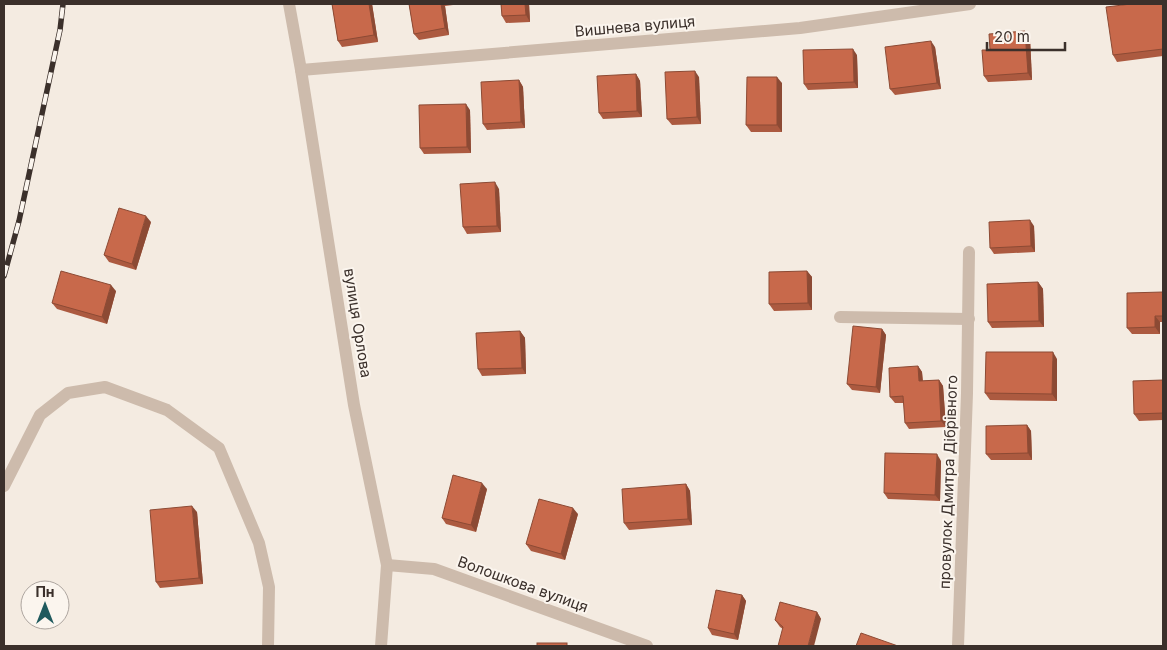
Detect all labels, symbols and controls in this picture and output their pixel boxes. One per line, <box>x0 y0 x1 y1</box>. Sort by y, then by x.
street label: Вишнева вулиця <box>574 11 696 41</box>
scale bar <box>987 20 1064 52</box>
text: 20 m <box>994 27 1030 46</box>
street label: вулиця Орлова <box>340 267 376 379</box>
street label: провулок Дмитра Дібрівного <box>935 375 961 589</box>
street label: Волошкова вулиця <box>455 552 591 616</box>
north arrow <box>20 580 70 630</box>
text: Пн <box>35 583 55 600</box>

